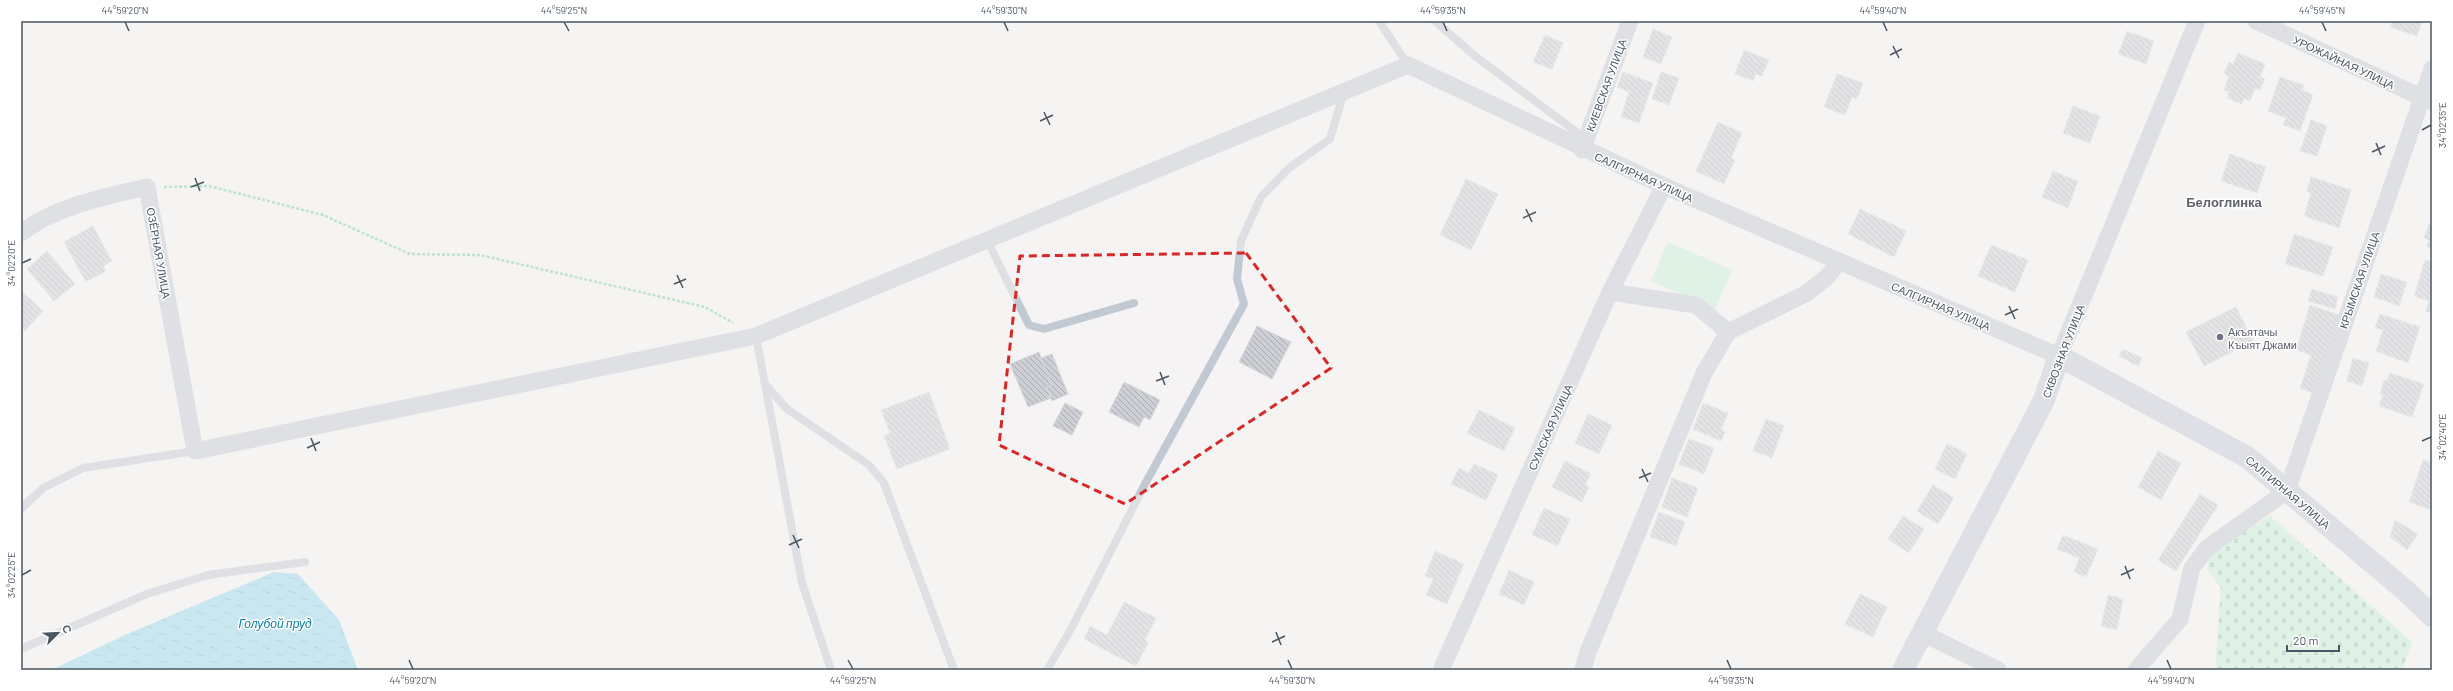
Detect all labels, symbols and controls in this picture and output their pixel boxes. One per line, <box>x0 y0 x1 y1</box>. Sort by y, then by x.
text: 44°59'20"N <box>102 4 148 16</box>
text: 44°59'25"N <box>541 4 587 16</box>
text: 44°59'30"N <box>981 4 1027 16</box>
text: 44°59'35"N <box>1420 4 1466 16</box>
text: 44°59'40"N <box>1860 4 1906 16</box>
text: 44°59'45"N <box>2299 4 2345 16</box>
street label: УРОЖАЙНАЯ УЛИЦА <box>2291 33 2397 92</box>
street label: КИЕВСКАЯ УЛИЦА <box>1583 36 1629 133</box>
text: 34°02'35"E <box>2436 102 2448 148</box>
street label: САЛГИРНАЯ УЛИЦА <box>1593 149 1696 205</box>
district label: Белоглинка <box>2186 194 2263 210</box>
street label: ОЗЁРНАЯ УЛИЦА <box>145 206 174 300</box>
street label: КРЫМСКАЯ УЛИЦА <box>2336 229 2382 330</box>
text: 34°02'20"E <box>5 240 17 286</box>
street label: САЛГИРНАЯ УЛИЦА <box>1890 279 1993 333</box>
street label: СКВОЗНАЯ УЛИЦА <box>2039 302 2087 400</box>
place label: Акъятачы Къыят Джами <box>2228 325 2297 351</box>
marker: Акъятачы Къыят Джами <box>2215 332 2225 342</box>
street label: СУМСКАЯ УЛИЦА <box>1525 381 1575 472</box>
text: 34°02'40"E <box>2436 414 2448 460</box>
street label: САЛГИРНАЯ УЛИЦА <box>2243 453 2333 532</box>
text: 34°02'25"E <box>5 552 17 598</box>
north arrow <box>38 613 78 653</box>
water label: Голубой пруд <box>238 616 312 631</box>
text: С <box>60 622 75 635</box>
scale bar <box>2287 627 2339 653</box>
text: 20 m <box>2293 633 2319 647</box>
text: 44°59'20"N <box>390 674 436 686</box>
text: 44°59'25"N <box>830 674 876 686</box>
text: 44°59'30"N <box>1269 674 1315 686</box>
text: 44°59'35"N <box>1708 674 1754 686</box>
text: 44°59'40"N <box>2148 674 2194 686</box>

